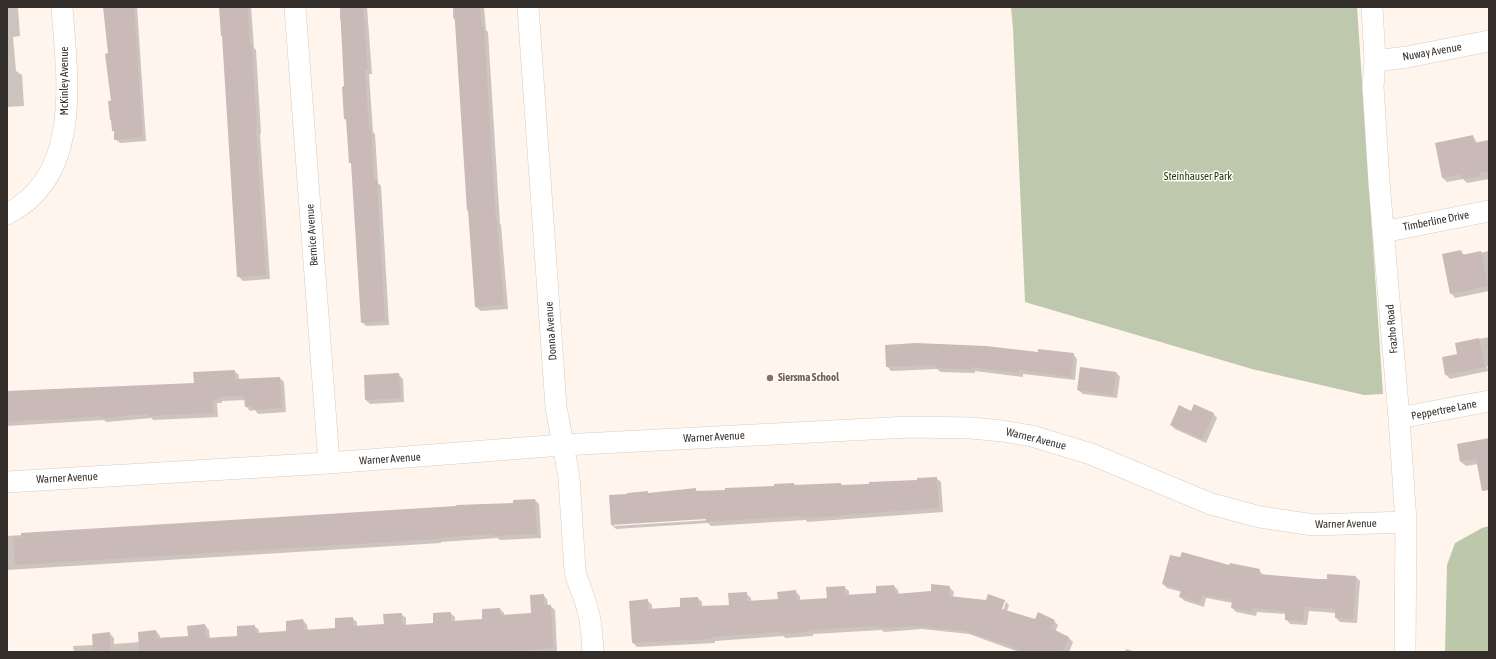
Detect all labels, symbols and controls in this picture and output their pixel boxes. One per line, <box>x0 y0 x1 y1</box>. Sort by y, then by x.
street label: Nuway Avenue <box>1401 40 1463 64</box>
street label: McKinley Avenue <box>58 47 72 115</box>
park label: Steinhauser Park <box>1164 170 1232 184</box>
street label: Bernice Avenue <box>303 203 321 267</box>
street label: Timberline Drive <box>1402 208 1470 234</box>
street label: Donna Avenue <box>542 301 560 361</box>
street label: Frazho Road <box>1383 304 1401 354</box>
place label: Siersma School <box>778 371 839 385</box>
marker: Siersma School <box>765 373 775 383</box>
street label: Peppertree Lane <box>1410 397 1478 423</box>
street label: Warner Avenue <box>1005 425 1067 453</box>
street label: Warner Avenue <box>683 429 745 445</box>
street label: Warner Avenue <box>359 450 421 468</box>
street label: Warner Avenue <box>36 470 98 486</box>
street label: Warner Avenue <box>1315 517 1377 531</box>

